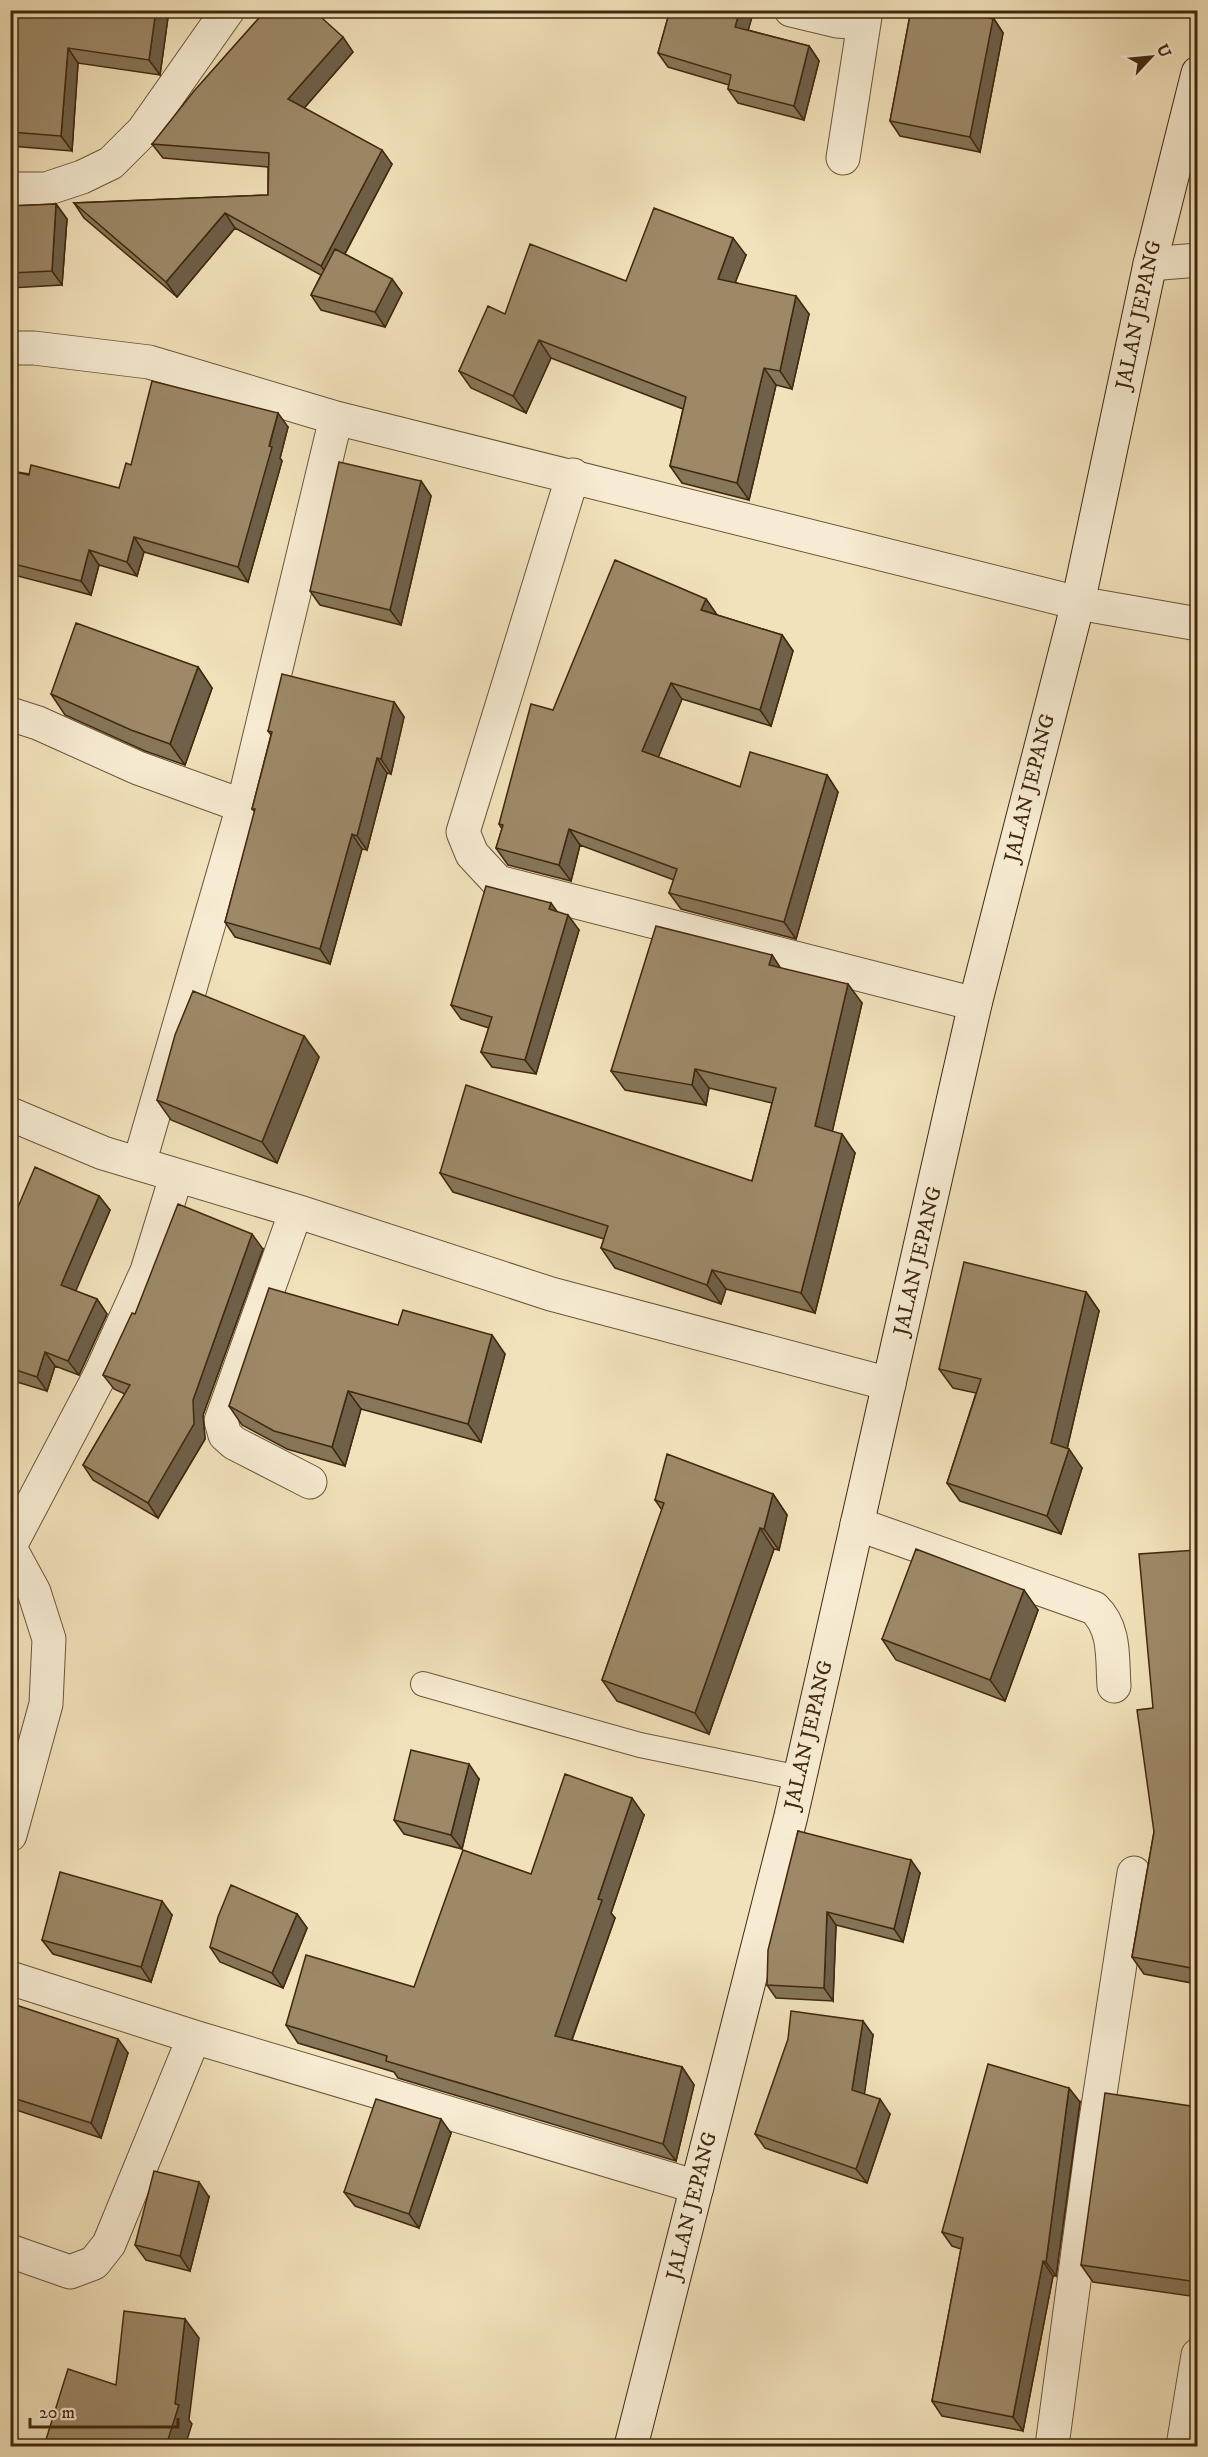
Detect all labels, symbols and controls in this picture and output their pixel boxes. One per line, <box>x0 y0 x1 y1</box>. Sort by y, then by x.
north arrow <box>1121 27 1181 87</box>
text: U <box>1152 41 1176 61</box>
street label: JALAN JEPANG <box>1110 238 1168 394</box>
street label: JALAN JEPANG <box>999 711 1061 867</box>
street label: JALAN JEPANG <box>888 1184 948 1340</box>
street label: JALAN JEPANG <box>779 1658 839 1814</box>
street label: JALAN JEPANG <box>661 2129 723 2285</box>
scale bar <box>30 2391 178 2429</box>
text: 20 m <box>39 2402 75 2424</box>

